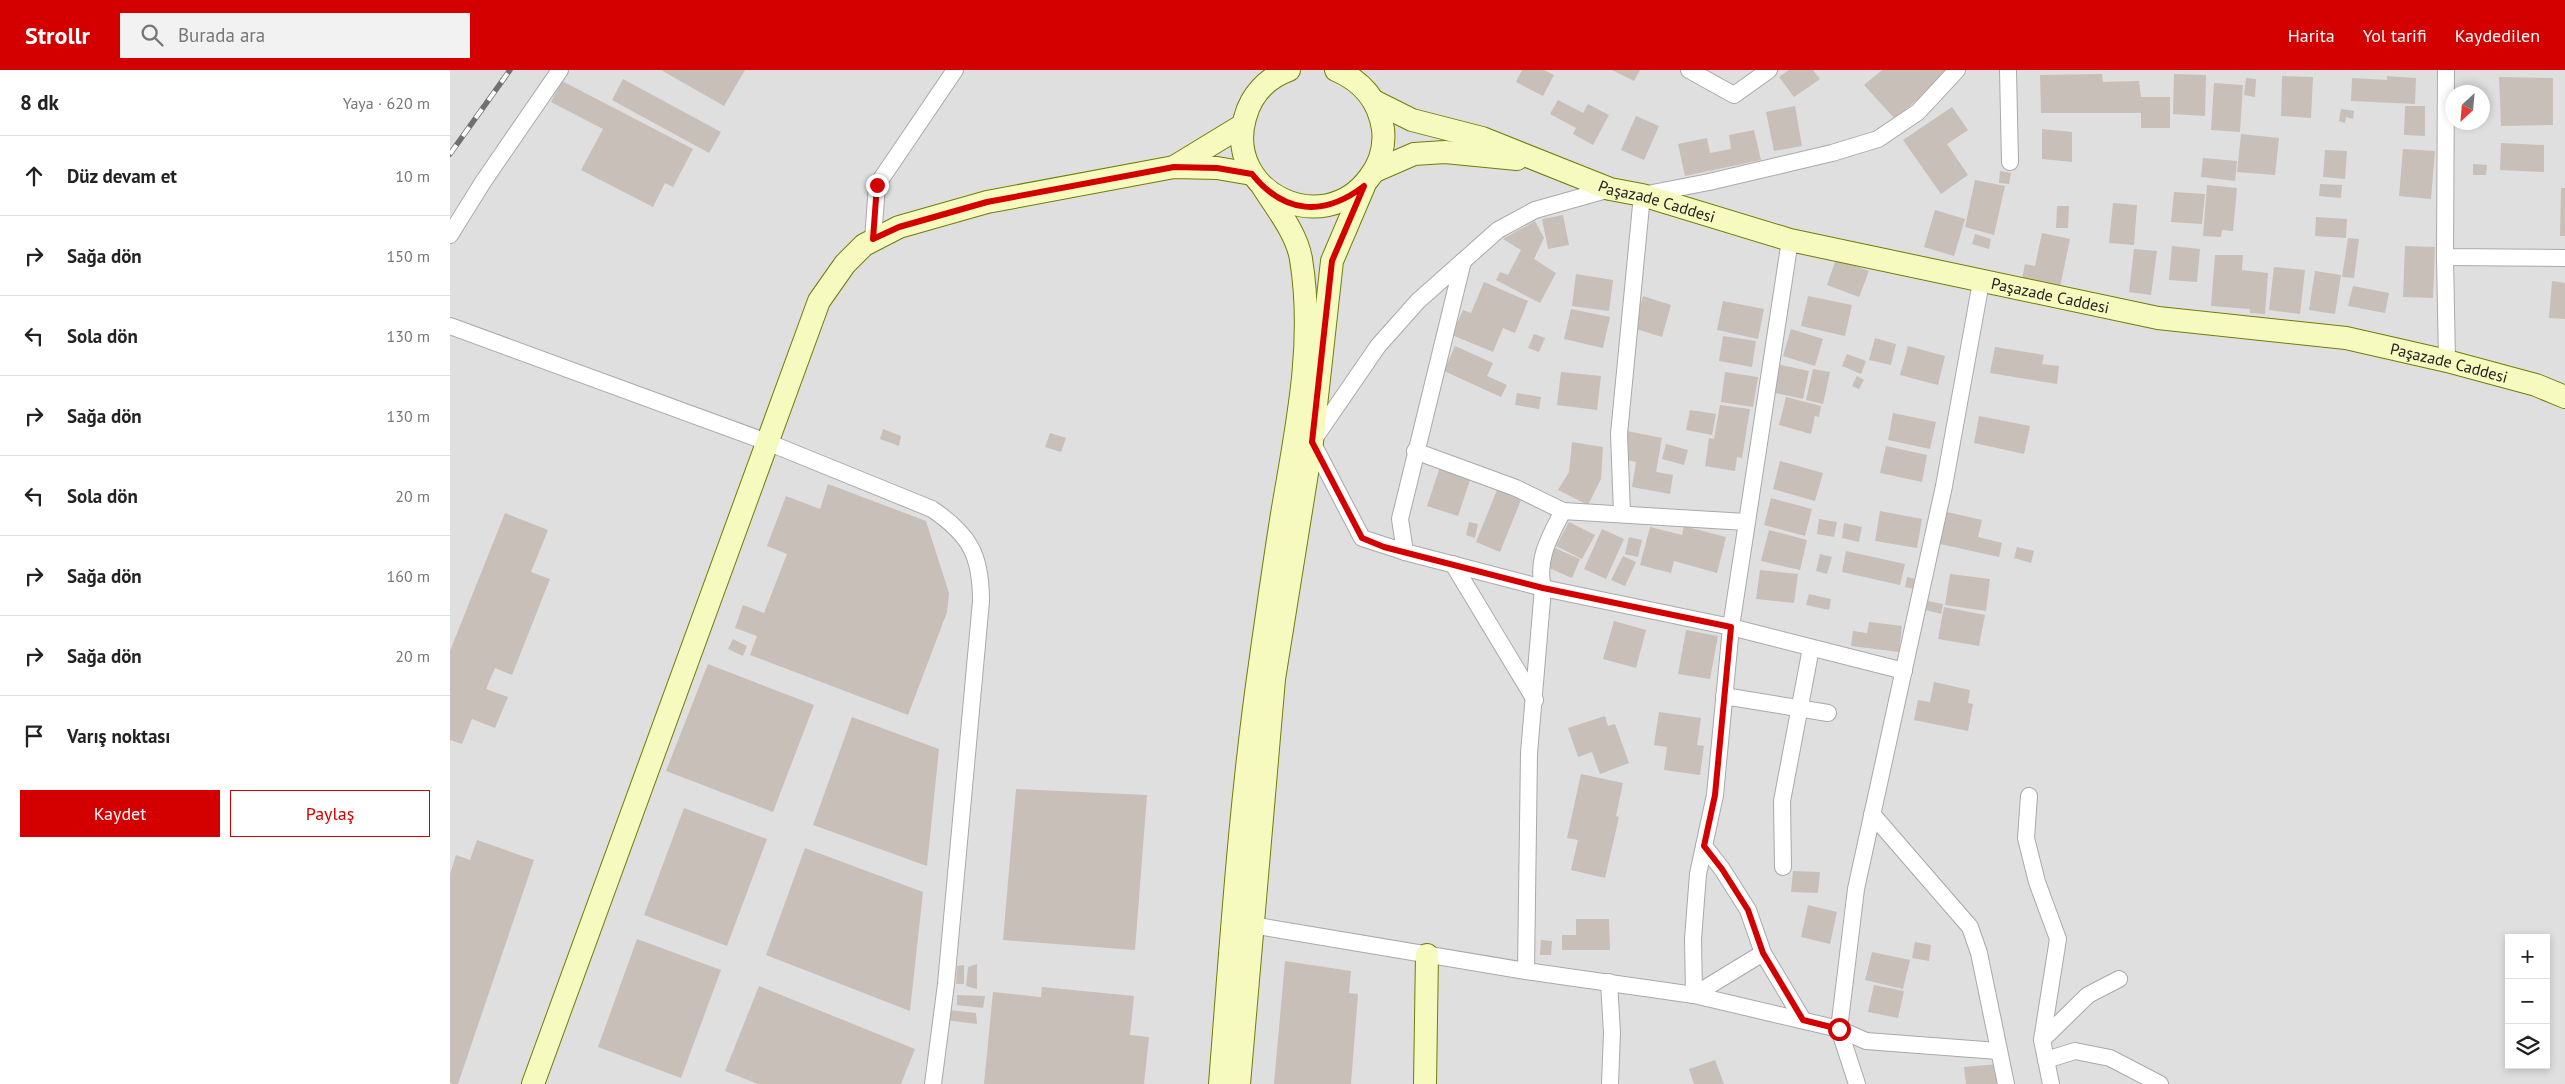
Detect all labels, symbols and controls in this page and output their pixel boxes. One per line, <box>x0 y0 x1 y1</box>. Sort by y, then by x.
search box <box>120 13 470 58</box>
text: Strollr <box>25 20 90 51</box>
icon: search <box>138 21 166 49</box>
text: Burada ara <box>178 23 265 47</box>
text: Harita <box>2288 24 2335 47</box>
text: Yol tarifi <box>2363 24 2427 47</box>
text: Kaydedilen <box>2455 24 2540 47</box>
north arrow <box>2445 85 2490 130</box>
text: 8 dk <box>20 89 59 116</box>
text: Yaya · 620 m <box>343 93 430 113</box>
icon: ahead <box>20 162 48 190</box>
text: Düz devam et <box>67 164 177 188</box>
text: 10 m <box>395 166 430 186</box>
route end <box>866 174 889 197</box>
street label: Paşazade Caddesi <box>1595 175 1718 227</box>
icon: right <box>20 242 48 270</box>
text: Sağa dön <box>67 244 142 268</box>
text: 150 m <box>387 246 430 266</box>
street label: Paşazade Caddesi <box>1989 273 2111 317</box>
icon: left <box>20 322 48 350</box>
text: Sola dön <box>67 324 138 348</box>
text: 130 m <box>387 326 430 346</box>
street label: Paşazade Caddesi <box>2388 338 2510 387</box>
icon: right <box>20 402 48 430</box>
text: Sağa dön <box>67 404 142 428</box>
text: 130 m <box>387 406 430 426</box>
icon: left <box>20 482 48 510</box>
text: Sola dön <box>67 484 138 508</box>
text: 20 m <box>395 486 430 506</box>
icon: right <box>20 562 48 590</box>
text: Sağa dön <box>67 564 142 588</box>
text: 160 m <box>387 566 430 586</box>
icon: right <box>20 642 48 670</box>
text: Sağa dön <box>67 644 142 668</box>
text: 20 m <box>395 646 430 666</box>
icon: arrive <box>20 722 48 750</box>
text: Varış noktası <box>67 724 170 748</box>
button: Kaydet <box>20 790 220 837</box>
button: Paylaş <box>230 790 430 837</box>
map controls <box>2505 934 2550 1069</box>
button: + <box>2505 934 2550 979</box>
button: − <box>2505 979 2550 1024</box>
route start <box>1828 1018 1851 1041</box>
button: layers <box>2505 1024 2550 1069</box>

